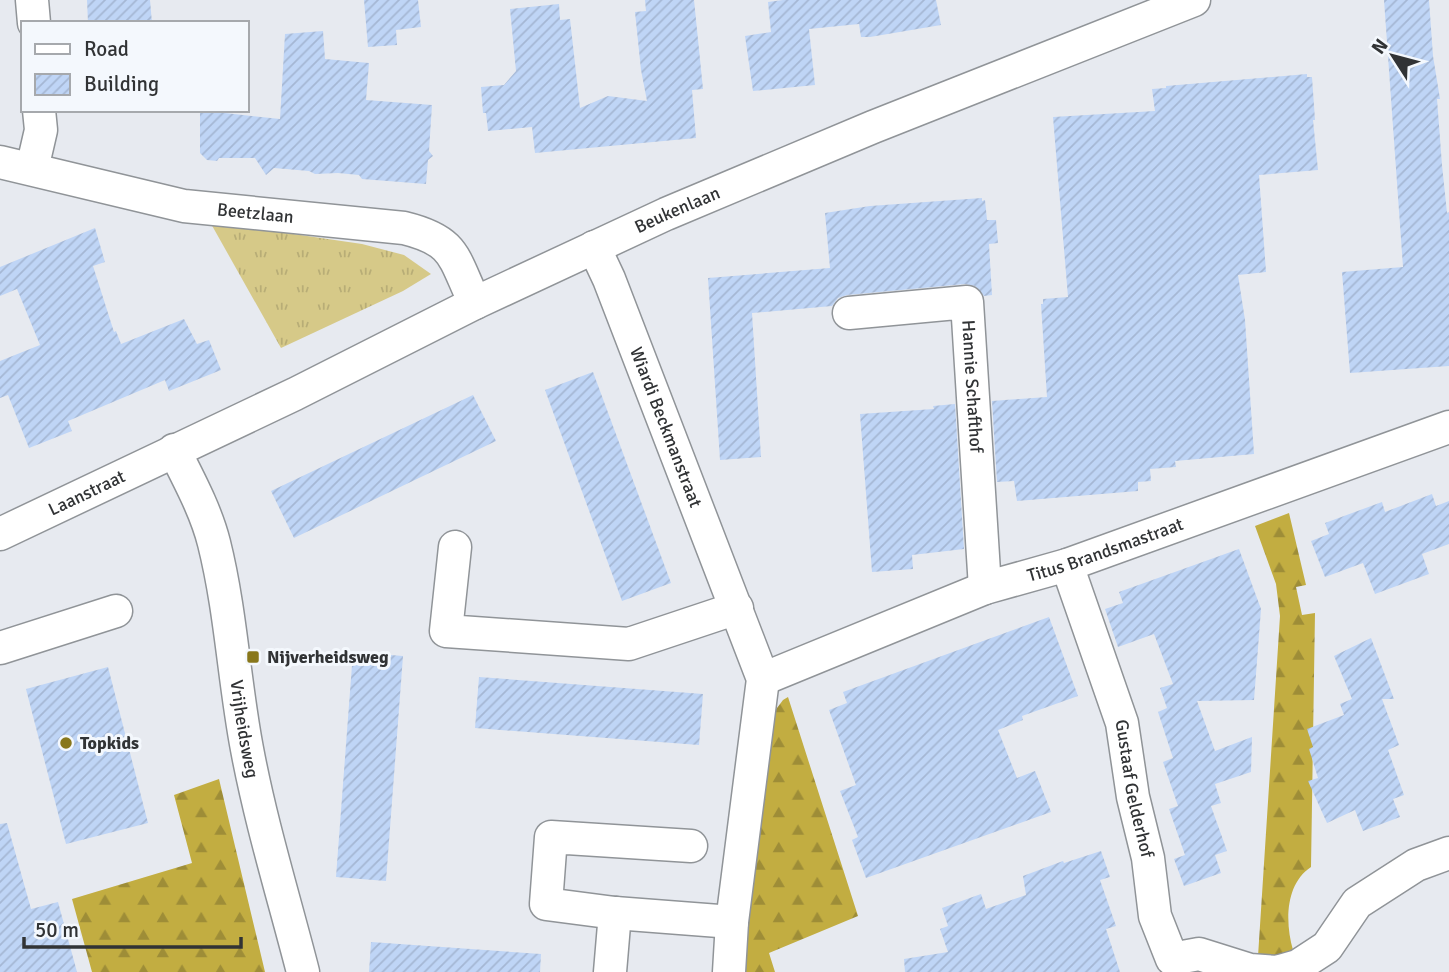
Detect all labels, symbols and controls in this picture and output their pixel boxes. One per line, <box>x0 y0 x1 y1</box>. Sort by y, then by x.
legend <box>21 21 248 112</box>
north arrow <box>1358 21 1428 91</box>
text: N <box>1366 34 1394 59</box>
text: Road <box>84 36 129 62</box>
text: Building <box>84 71 159 97</box>
street label: Beukenlaan <box>631 182 723 238</box>
street label: Beetzlaan <box>216 198 295 228</box>
street label: Hannie Schafthof <box>957 319 988 454</box>
street label: Wiardi Beckmanstraat <box>625 344 707 510</box>
street label: Laanstraat <box>45 465 129 520</box>
street label: Titus Brandsmastraat <box>1025 513 1186 587</box>
place label: Nijverheidsweg <box>267 646 389 668</box>
marker: Nijverheidsweg <box>245 649 261 665</box>
street label: Vrijheidsweg <box>225 679 264 780</box>
street label: Gustaaf Gelderhof <box>1111 718 1159 861</box>
place label: Topkids <box>80 732 139 754</box>
marker: Topkids <box>58 735 74 751</box>
scale bar <box>24 906 242 950</box>
text: 50 m <box>35 917 79 943</box>

